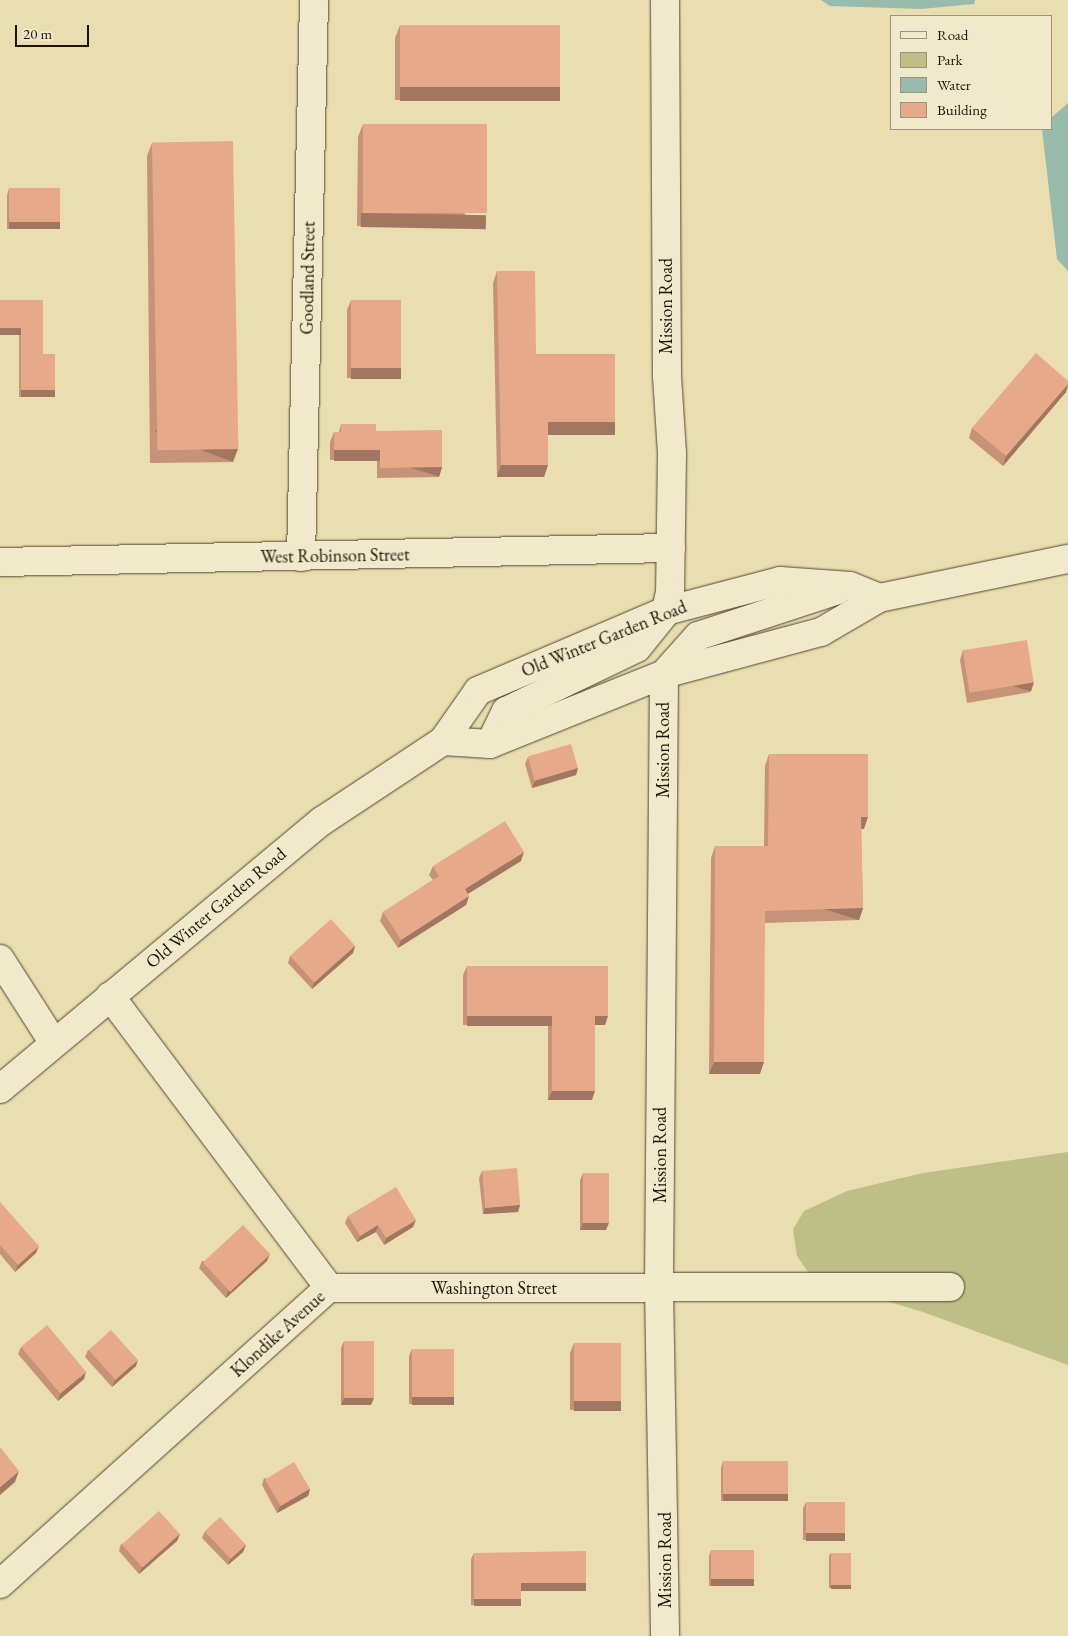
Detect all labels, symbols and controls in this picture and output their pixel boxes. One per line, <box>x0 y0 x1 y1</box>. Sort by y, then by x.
scale bar <box>18 15 91 47</box>
legend <box>890 15 1053 130</box>
text: 20 m <box>23 24 52 43</box>
text: Road <box>937 25 968 44</box>
text: Park <box>937 50 963 69</box>
text: Water <box>937 75 971 94</box>
text: Building <box>937 100 987 119</box>
street label: Goodland Street <box>296 221 320 335</box>
street label: Mission Road <box>655 258 677 354</box>
street label: West Robinson Street <box>260 544 410 568</box>
street label: Old Winter Garden Road <box>518 596 690 682</box>
street label: Mission Road <box>652 702 674 798</box>
street label: Old Winter Garden Road <box>142 843 290 973</box>
street label: Mission Road <box>649 1107 671 1203</box>
street label: Washington Street <box>431 1277 557 1299</box>
street label: Klondike Avenue <box>226 1286 330 1382</box>
street label: Mission Road <box>654 1512 676 1608</box>

